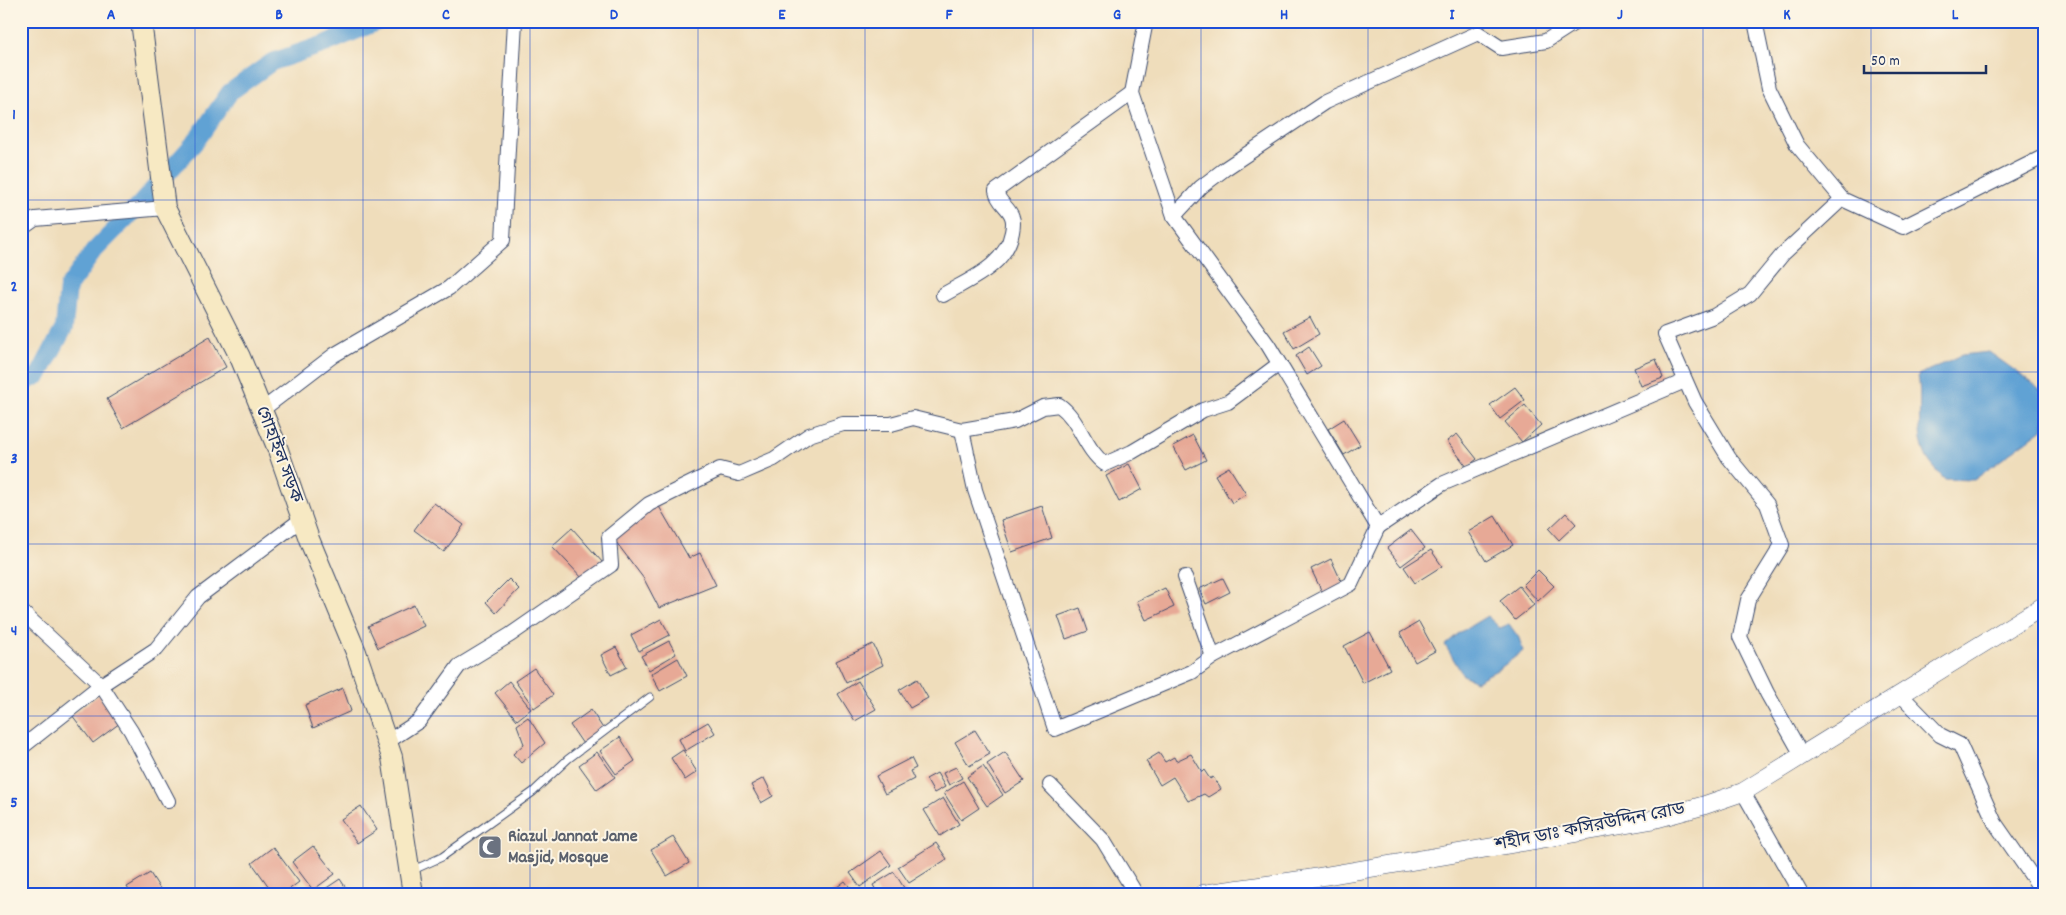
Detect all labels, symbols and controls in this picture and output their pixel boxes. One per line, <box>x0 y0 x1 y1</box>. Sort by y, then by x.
text: A <box>107 4 116 27</box>
text: B <box>275 4 283 27</box>
text: C <box>442 4 450 27</box>
text: D <box>610 4 619 27</box>
text: E <box>778 4 786 27</box>
text: F <box>945 4 953 27</box>
text: G <box>1113 4 1121 27</box>
text: H <box>1280 4 1288 27</box>
text: I <box>1450 4 1456 27</box>
text: J <box>1617 4 1623 27</box>
text: K <box>1783 4 1791 27</box>
text: L <box>1952 4 1959 27</box>
scale bar <box>1864 42 1986 74</box>
text: 50 m <box>1871 51 1900 73</box>
text: 1 <box>12 104 16 127</box>
text: 2 <box>11 276 18 299</box>
street label: গোহাইল সড়ক <box>248 403 308 508</box>
text: 3 <box>10 448 18 471</box>
text: 4 <box>11 620 17 643</box>
text: 5 <box>10 792 18 815</box>
street label: শহীদ ডাঃ কসিরউদ্দিন রোড <box>1492 797 1688 859</box>
place label: Riazul Jannat Jame Masjid, Mosque <box>508 825 638 871</box>
mosque icon: Riazul Jannat Jame Masjid, Mosque <box>477 834 503 860</box>

